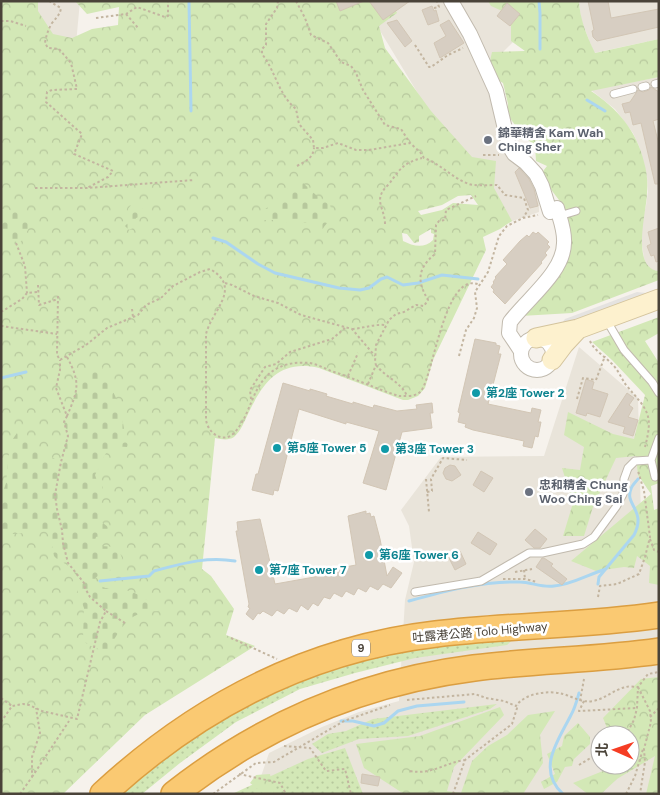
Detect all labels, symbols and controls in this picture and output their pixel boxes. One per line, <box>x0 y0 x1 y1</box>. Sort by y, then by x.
place label: 錦華精舍 Kam Wah Ching Sher <box>498 125 603 155</box>
marker: 錦華精舍 Kam Wah Ching Sher <box>482 134 494 146</box>
place label: 第2座 Tower 2 <box>486 385 565 401</box>
marker: 第2座 Tower 2 <box>470 387 482 399</box>
place label: 第5座 Tower 5 <box>287 440 367 456</box>
place label: 第3座 Tower 3 <box>395 441 474 457</box>
marker: 第5座 Tower 5 <box>271 442 283 454</box>
marker: 第3座 Tower 3 <box>379 443 391 455</box>
place label: 忠和精舍 Chung Woo Ching Sai <box>539 477 628 507</box>
marker: 忠和精舍 Chung Woo Ching Sai <box>523 486 535 498</box>
place label: 第6座 Tower 6 <box>379 547 459 563</box>
marker: 第6座 Tower 6 <box>363 549 375 561</box>
place label: 第7座 Tower 7 <box>269 562 347 578</box>
marker: 第7座 Tower 7 <box>253 564 265 576</box>
street label: 吐露港公路 Tolo Highway <box>412 618 549 646</box>
road number: 9 <box>352 640 370 656</box>
north arrow <box>590 725 640 775</box>
text: 北 <box>593 742 611 757</box>

